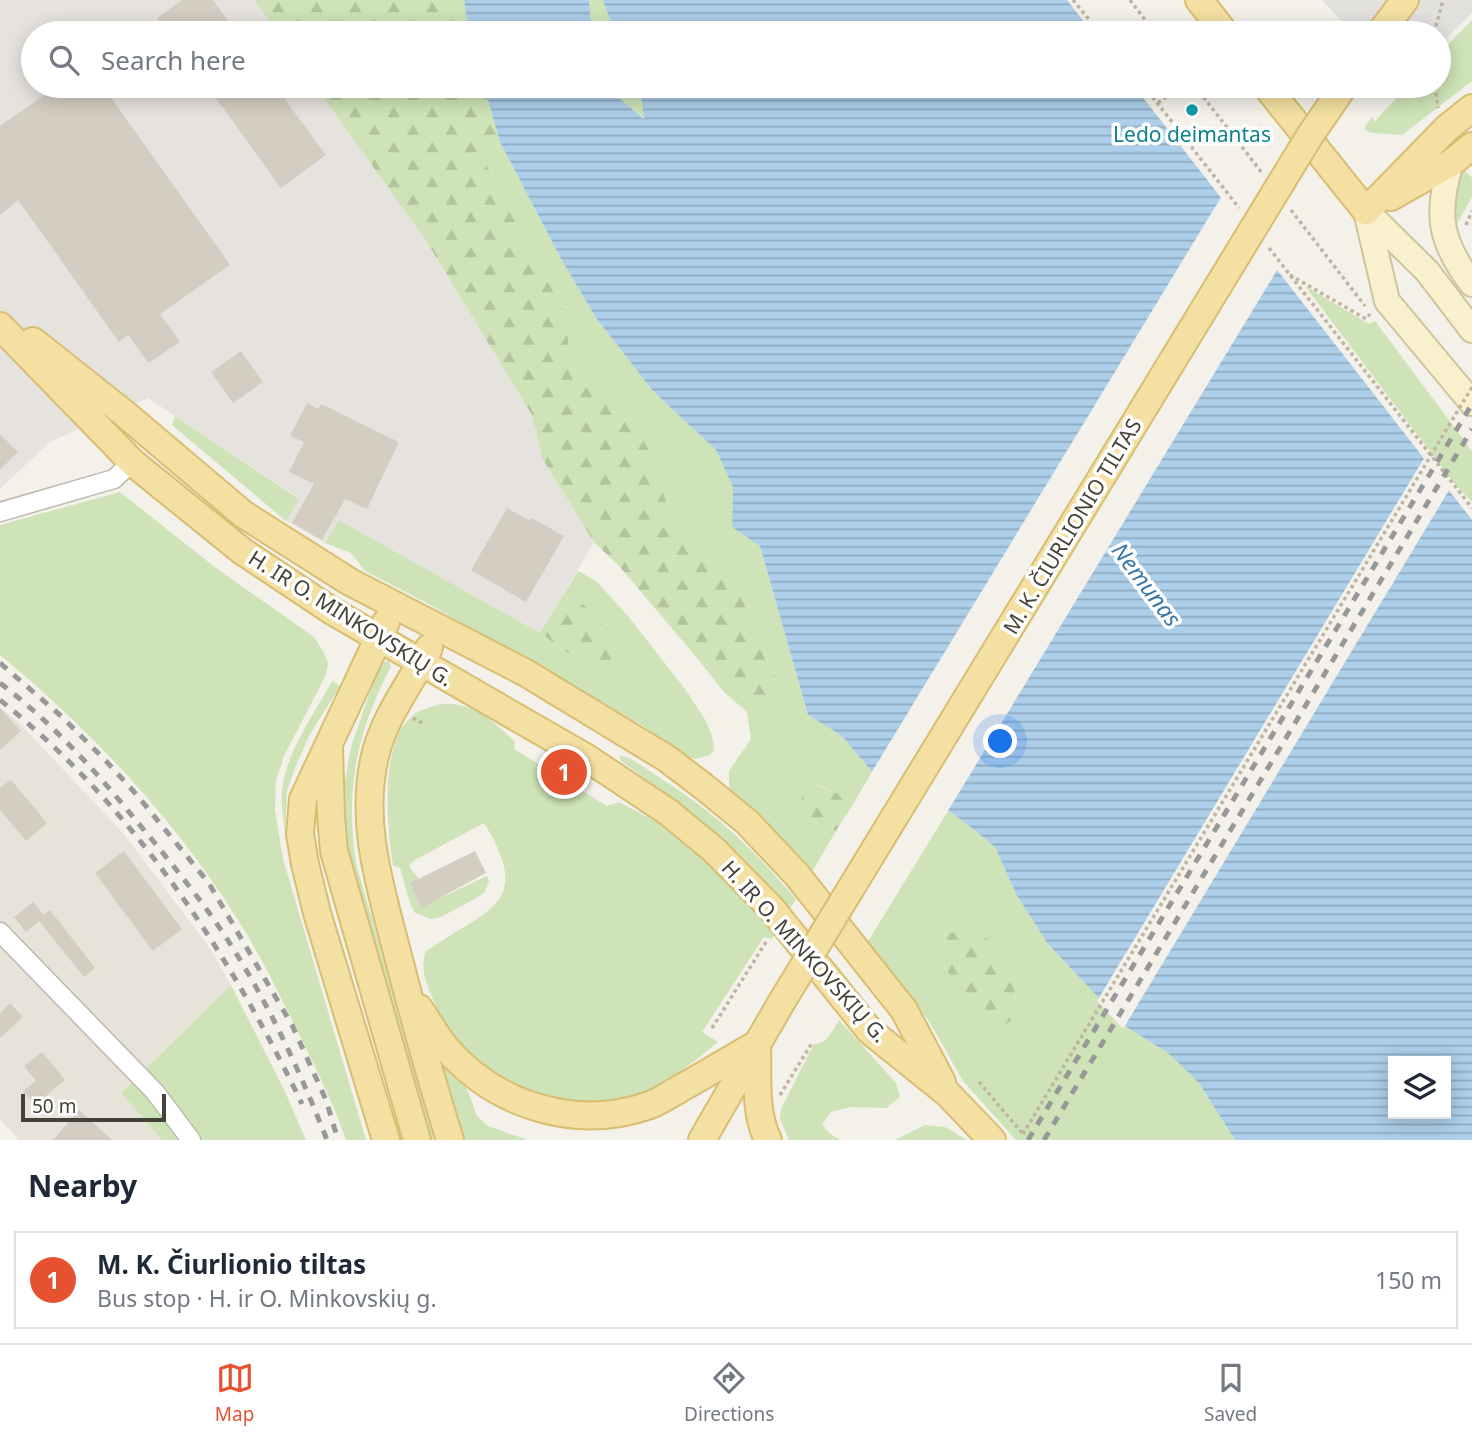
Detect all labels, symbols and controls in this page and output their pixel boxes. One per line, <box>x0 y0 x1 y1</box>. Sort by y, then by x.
search box <box>21 21 1451 98</box>
icon: search <box>45 41 83 79</box>
text: Search here <box>101 42 246 78</box>
marker: Ledo deimantas <box>1184 102 1200 118</box>
place label: Ledo deimantas <box>1113 120 1271 148</box>
street label: M. K. ČIURLIONIO TILTAS <box>996 413 1148 639</box>
water label: Nemunas <box>1105 535 1189 633</box>
street label: H. IR O. MINKOVSKIŲ G. <box>244 544 458 692</box>
your location <box>983 724 1017 758</box>
pin: 1 <box>541 746 587 798</box>
street label: H. IR O. MINKOVSKIŲ G. <box>716 854 894 1048</box>
map controls <box>1388 1056 1451 1119</box>
button: layers <box>1388 1056 1451 1119</box>
scale bar <box>21 1091 166 1123</box>
text: 50 m <box>32 1093 76 1119</box>
text: Nearby <box>28 1165 137 1206</box>
text: M. K. Čiurlionio tiltas <box>97 1246 366 1282</box>
text: 1 <box>46 1264 60 1296</box>
text: 150 m <box>1375 1264 1442 1296</box>
text: Bus stop · H. ir O. Minkovskių g. <box>97 1282 437 1314</box>
tab: Map <box>215 1359 254 1427</box>
tab: Directions <box>684 1359 774 1427</box>
tab: Saved <box>1204 1359 1257 1427</box>

